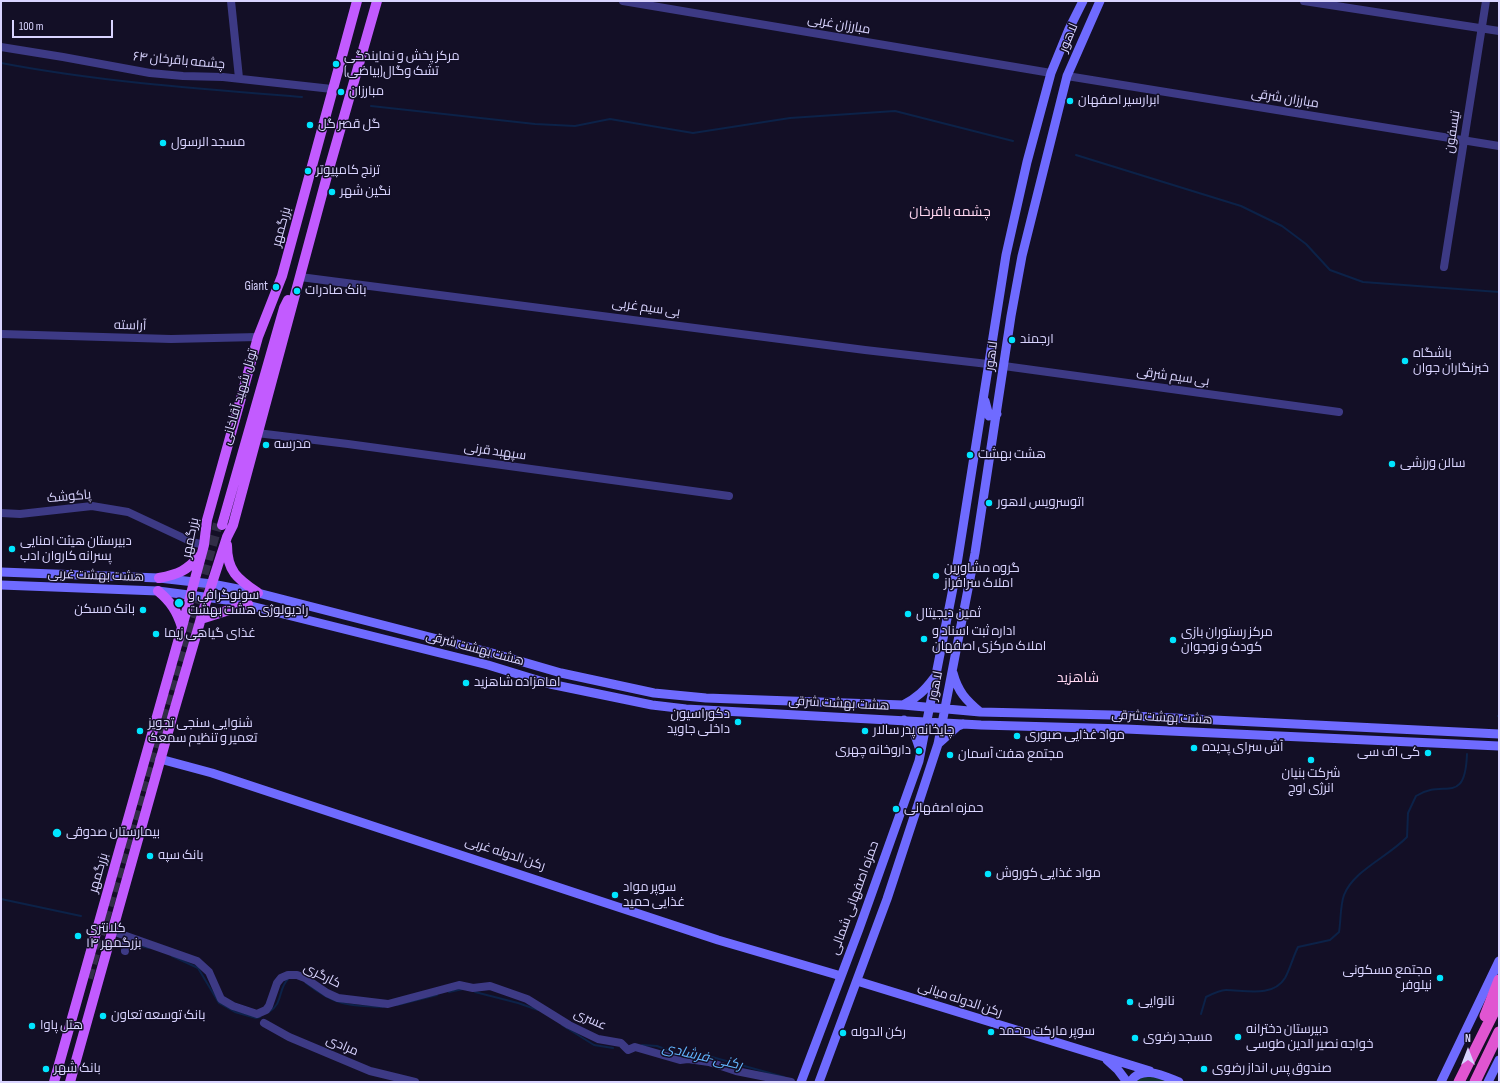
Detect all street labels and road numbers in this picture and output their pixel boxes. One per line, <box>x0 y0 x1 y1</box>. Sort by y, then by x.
street label: مبارزان غربی <box>806 12 872 38</box>
street label: لاهور <box>1056 21 1082 55</box>
street label: چشمه باقرخان ۶۴ <box>132 49 226 73</box>
street label: مبارزان شرقی <box>1250 86 1320 112</box>
street label: تیسفون <box>1442 110 1464 154</box>
street label: بزرگمهر <box>269 205 295 249</box>
street label: بی سیم غربی <box>611 295 681 321</box>
street label: آراسته <box>113 318 147 334</box>
street label: لاهور <box>982 340 1002 372</box>
street label: تونل شهید آقاخانی <box>219 347 261 447</box>
street label: بی سیم شرقی <box>1136 364 1210 390</box>
street label: سپهبد قرنی <box>463 440 527 464</box>
street label: پاکوشک <box>46 487 92 507</box>
street label: بزرگمهر <box>179 516 203 560</box>
street label: هشت بهشت غربی <box>47 567 145 585</box>
street label: هشت بهشت شرقی <box>424 628 526 670</box>
street label: لاهور <box>926 670 946 702</box>
street label: هشت بهشت شرقی <box>788 694 890 714</box>
street label: هشت بهشت شرقی <box>1111 708 1213 728</box>
street label: رکن الدوله غربی <box>463 834 547 874</box>
street label: حمزه اصفهانی شمالی <box>827 839 883 957</box>
street label: بزرگمهر <box>86 851 112 895</box>
street label: کارگری <box>301 960 343 992</box>
street label: رکن الدوله میانی <box>916 979 1004 1021</box>
street label: عسری <box>571 1006 609 1034</box>
street label: مرادی <box>323 1032 361 1060</box>

